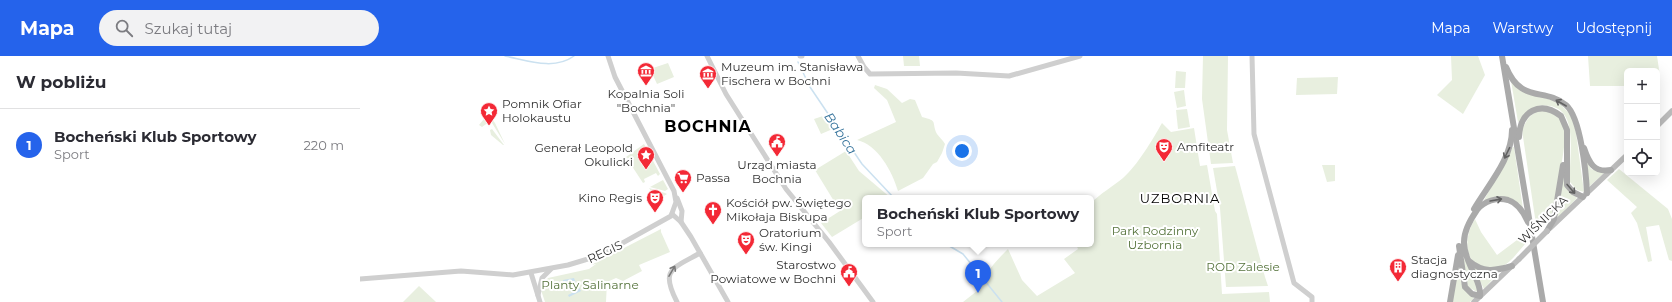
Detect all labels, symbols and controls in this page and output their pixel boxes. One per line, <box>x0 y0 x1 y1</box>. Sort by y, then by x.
search box <box>99 10 379 46</box>
text: Mapa <box>20 17 75 40</box>
icon: search <box>113 17 135 39</box>
text: Szukaj tutaj <box>145 19 232 38</box>
text: Mapa <box>1431 19 1471 37</box>
text: Warstwy <box>1493 19 1553 37</box>
text: Udostępnij <box>1575 19 1652 37</box>
place label: Muzeum im. Stanisława Fischera w Bochni <box>721 59 863 88</box>
museum icon: Kopalnia Soli "Bochnia" <box>636 61 656 86</box>
museum icon: Muzeum im. Stanisława Fischera w Bochni <box>698 64 718 89</box>
map controls <box>1624 68 1660 176</box>
button: + <box>1624 68 1660 104</box>
text: W pobliżu <box>16 72 106 92</box>
place label: Kopalnia Soli "Bochnia" <box>607 86 685 115</box>
place label: Pomnik Ofiar Holokaustu <box>502 96 582 125</box>
one-way arrow <box>1555 98 1567 106</box>
place icon: Pomnik Ofiar Holokaustu <box>479 101 499 126</box>
button: − <box>1624 104 1660 140</box>
water label: Babica <box>821 109 861 157</box>
district label: BOCHNIA <box>664 117 752 136</box>
text: Bocheński Klub Sportowy <box>54 127 257 146</box>
public building icon: Urząd miasta Bochnia <box>767 132 787 157</box>
text: 1 <box>26 137 32 153</box>
text: 220 m <box>303 137 344 153</box>
theatre icon: Amfiteatr <box>1154 137 1174 162</box>
place label: Amfiteatr <box>1177 139 1234 154</box>
place label: Generał Leopold Okulicki <box>534 140 633 169</box>
button: locate <box>1624 140 1660 176</box>
your location <box>952 141 972 161</box>
place icon: Generał Leopold Okulicki <box>636 145 656 170</box>
text: Sport <box>54 146 90 162</box>
one-way arrow <box>1503 146 1510 158</box>
place label: Urząd miasta Bochnia <box>737 157 817 186</box>
supermarket icon: Passa <box>673 168 693 193</box>
place label: Passa <box>696 170 730 185</box>
one-way arrow <box>1567 183 1576 194</box>
theatre icon: Kino Regis <box>645 188 665 213</box>
place label: Kino Regis <box>578 190 642 205</box>
district label: UZBORNIA <box>1140 190 1220 206</box>
street label: WIŚNICKA <box>1515 192 1571 247</box>
place label: Kościół pw. Świętego Mikołaja Biskupa <box>726 195 851 224</box>
popup <box>862 195 1094 247</box>
one-way arrow <box>1489 196 1502 204</box>
church icon: Kościół pw. Świętego Mikołaja Biskupa <box>703 200 723 225</box>
text: Bocheński Klub Sportowy <box>877 204 1079 223</box>
text: Sport <box>877 223 912 239</box>
park label: Park Rodzinny Uzbornia <box>1112 223 1199 252</box>
place label: Oratorium św. Kingi <box>759 225 821 254</box>
theatre icon: Oratorium św. Kingi <box>736 230 756 255</box>
street label: REGIS <box>585 237 625 266</box>
place label: Stacja diagnostyczna <box>1411 252 1498 281</box>
place label: Starostwo Powiatowe w Bochni <box>710 257 836 286</box>
building icon: Stacja diagnostyczna <box>1388 257 1408 282</box>
park label: ROD Zalesie <box>1206 259 1280 274</box>
pin: 1 <box>965 260 991 293</box>
public building icon: Starostwo Powiatowe w Bochni <box>839 262 859 287</box>
one-way arrow <box>668 266 677 277</box>
park label: Planty Salinarne <box>541 277 639 292</box>

